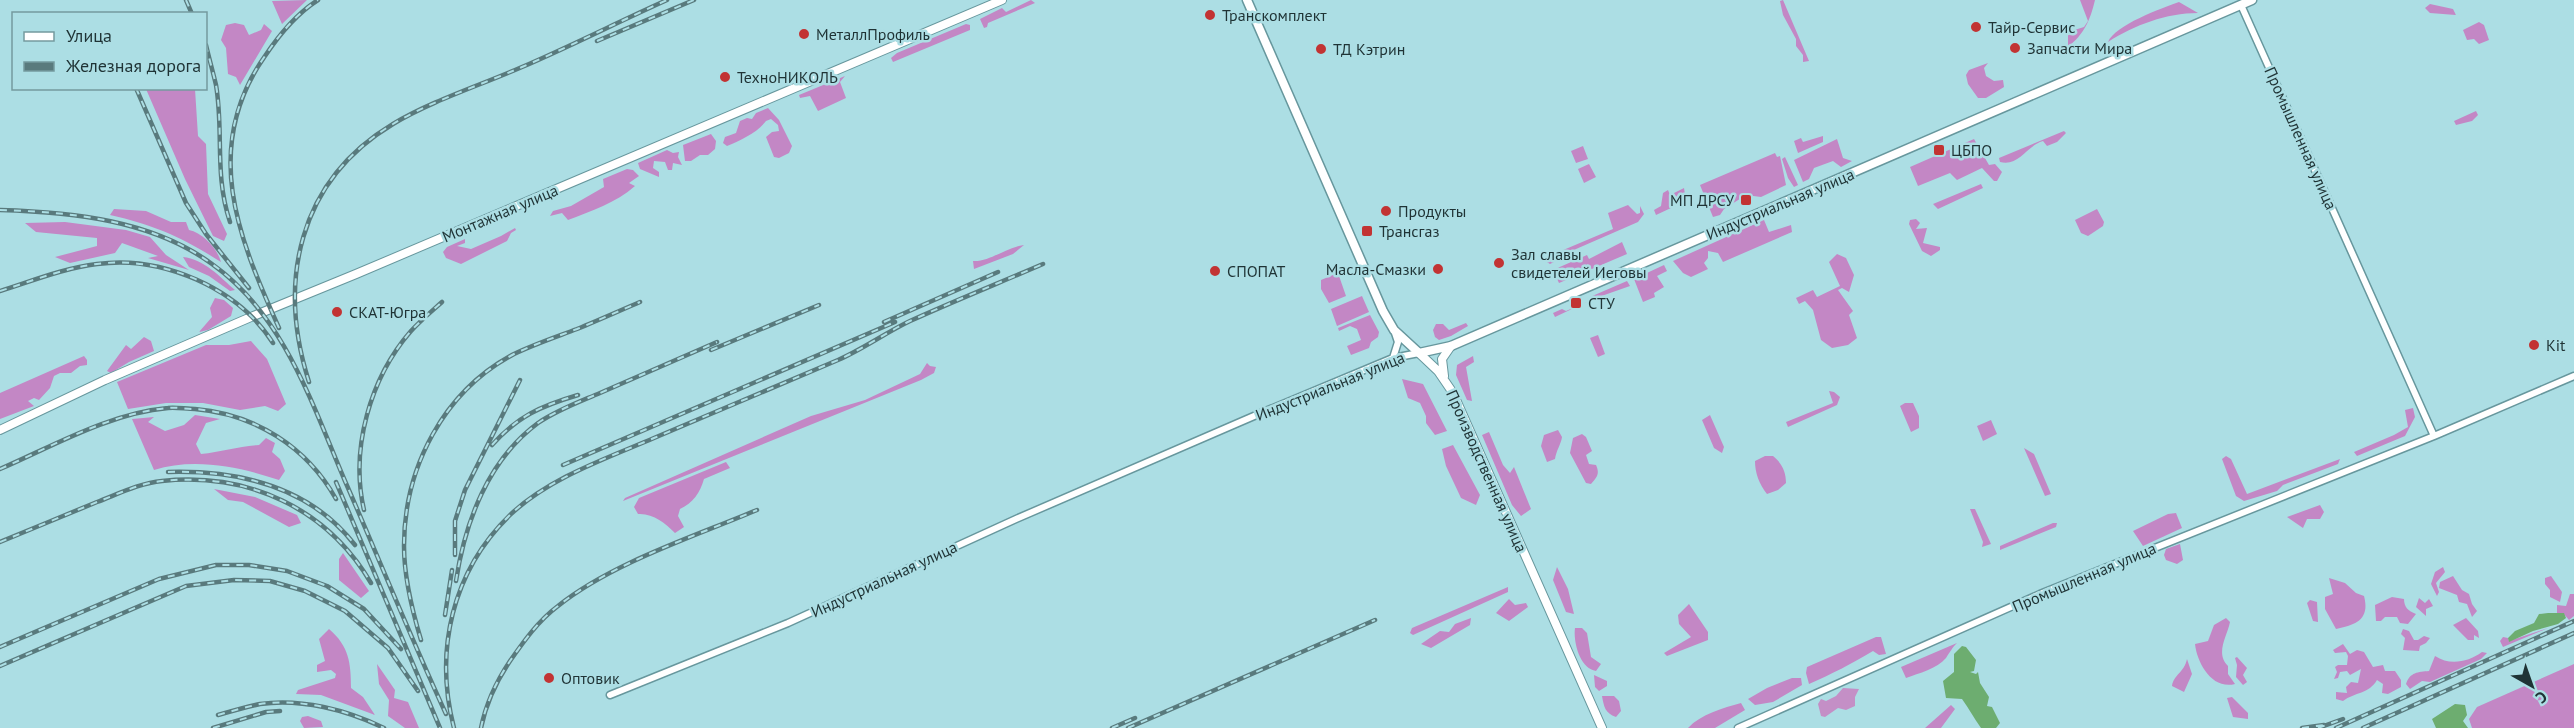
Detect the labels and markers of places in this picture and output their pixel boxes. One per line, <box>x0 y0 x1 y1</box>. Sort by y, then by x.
place label: Транскомплект <box>1222 5 1327 25</box>
marker: Транскомплект <box>1203 8 1217 22</box>
place label: Тайр-Сервис <box>1988 17 2076 37</box>
marker: Тайр-Сервис <box>1969 20 1983 34</box>
place label: МеталлПрофиль <box>816 24 930 44</box>
marker: МеталлПрофиль <box>797 27 811 41</box>
place label: Запчасти Мира <box>2027 38 2132 58</box>
place label: ТД Кэтрин <box>1333 39 1405 59</box>
marker: Запчасти Мира <box>2008 41 2022 55</box>
marker: ТД Кэтрин <box>1314 42 1328 56</box>
place label: ТехноНИКОЛЬ <box>737 67 838 87</box>
marker: ТехноНИКОЛЬ <box>718 70 732 84</box>
place label: ЦБПО <box>1951 140 1992 160</box>
marker: ЦБПО <box>1932 143 1946 157</box>
place label: МП ДРСУ <box>1670 190 1734 210</box>
marker: МП ДРСУ <box>1739 193 1753 207</box>
place label: Продукты <box>1398 201 1466 221</box>
marker: Продукты <box>1379 204 1393 218</box>
place label: Трансгаз <box>1379 221 1439 241</box>
marker: Трансгаз <box>1360 224 1374 238</box>
place label: Зал славы свидетелей Иеговы <box>1511 244 1647 282</box>
marker: Зал славы свидетелей Иеговы <box>1492 256 1506 270</box>
place label: Масла-Смазки <box>1326 259 1426 279</box>
place label: СПОПАТ <box>1227 261 1285 281</box>
marker: Масла-Смазки <box>1431 262 1445 276</box>
marker: СПОПАТ <box>1208 264 1222 278</box>
place label: СТУ <box>1588 293 1615 313</box>
marker: СТУ <box>1569 296 1583 310</box>
place label: СКАТ-Югра <box>349 302 426 322</box>
marker: СКАТ-Югра <box>330 305 344 319</box>
place label: Kit <box>2546 335 2566 355</box>
marker: Kit <box>2527 338 2541 352</box>
place label: Оптовик <box>561 668 620 688</box>
marker: Оптовик <box>542 671 556 685</box>

